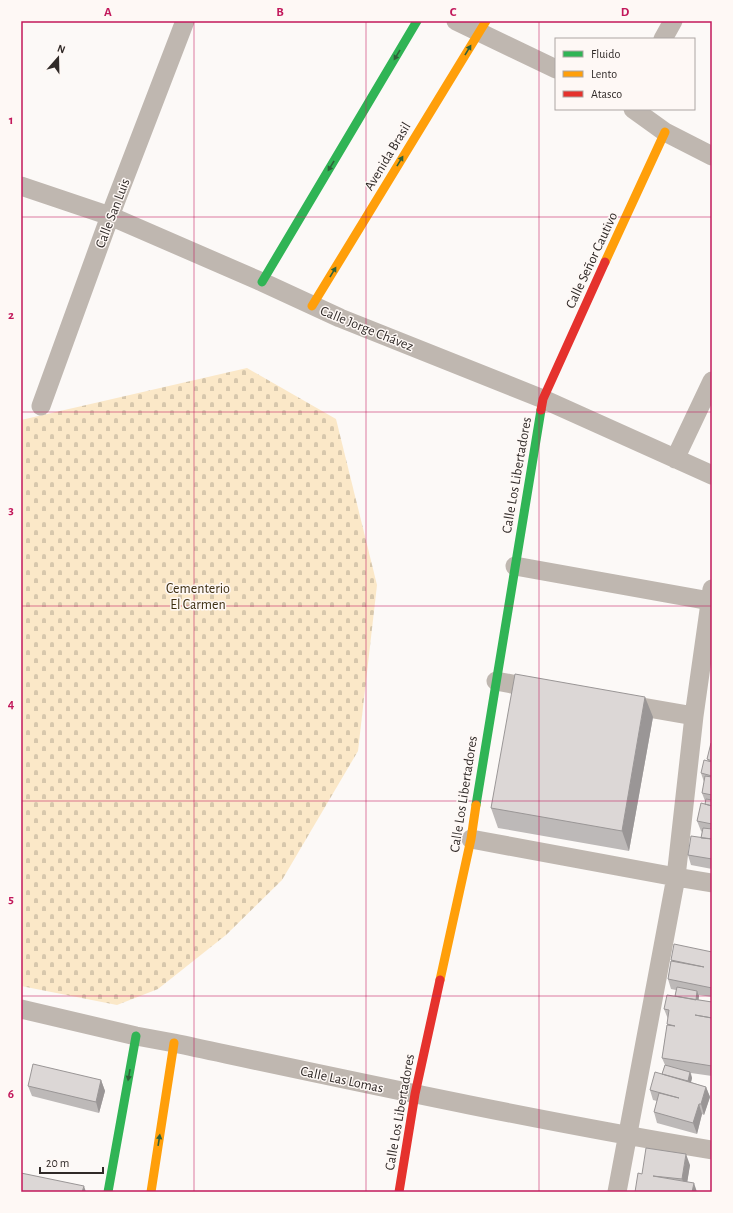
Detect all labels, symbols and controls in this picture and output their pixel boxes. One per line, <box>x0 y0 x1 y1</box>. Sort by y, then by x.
text: A <box>104 6 112 19</box>
text: B <box>276 6 284 19</box>
text: C <box>450 6 457 19</box>
text: D <box>621 6 630 19</box>
north arrow <box>38 38 78 78</box>
legend <box>555 38 695 110</box>
text: N <box>56 43 67 56</box>
one-way arrow <box>464 45 472 55</box>
text: Fluido <box>591 48 620 60</box>
one-way arrow <box>394 49 401 61</box>
text: Lento <box>591 68 617 80</box>
text: Atasco <box>591 88 622 100</box>
text: 1 <box>9 114 13 127</box>
street label: Avenida Brasil <box>362 120 414 193</box>
one-way arrow <box>397 155 404 167</box>
one-way arrow <box>327 161 335 171</box>
street label: Calle San Luis <box>93 177 133 250</box>
street label: Calle Señor Cautivo <box>564 210 620 311</box>
one-way arrow <box>329 266 336 278</box>
street label: Calle Jorge Chávez <box>318 304 415 354</box>
text: 2 <box>8 309 14 322</box>
street label: Calle Los Libertadores <box>500 416 534 534</box>
text: 3 <box>8 504 14 517</box>
park label: Cementerio El Carmen <box>166 582 230 612</box>
text: 4 <box>8 698 15 711</box>
street label: Calle Los Libertadores <box>448 735 480 853</box>
text: 5 <box>8 893 14 906</box>
street label: Calle Los Libertadores <box>383 1053 417 1171</box>
street label: Calle Las Lomas <box>299 1064 385 1096</box>
one-way arrow <box>126 1069 132 1081</box>
text: 6 <box>8 1088 14 1101</box>
one-way arrow <box>156 1134 162 1146</box>
scale bar <box>40 1149 103 1175</box>
text: 20 m <box>46 1157 69 1169</box>

